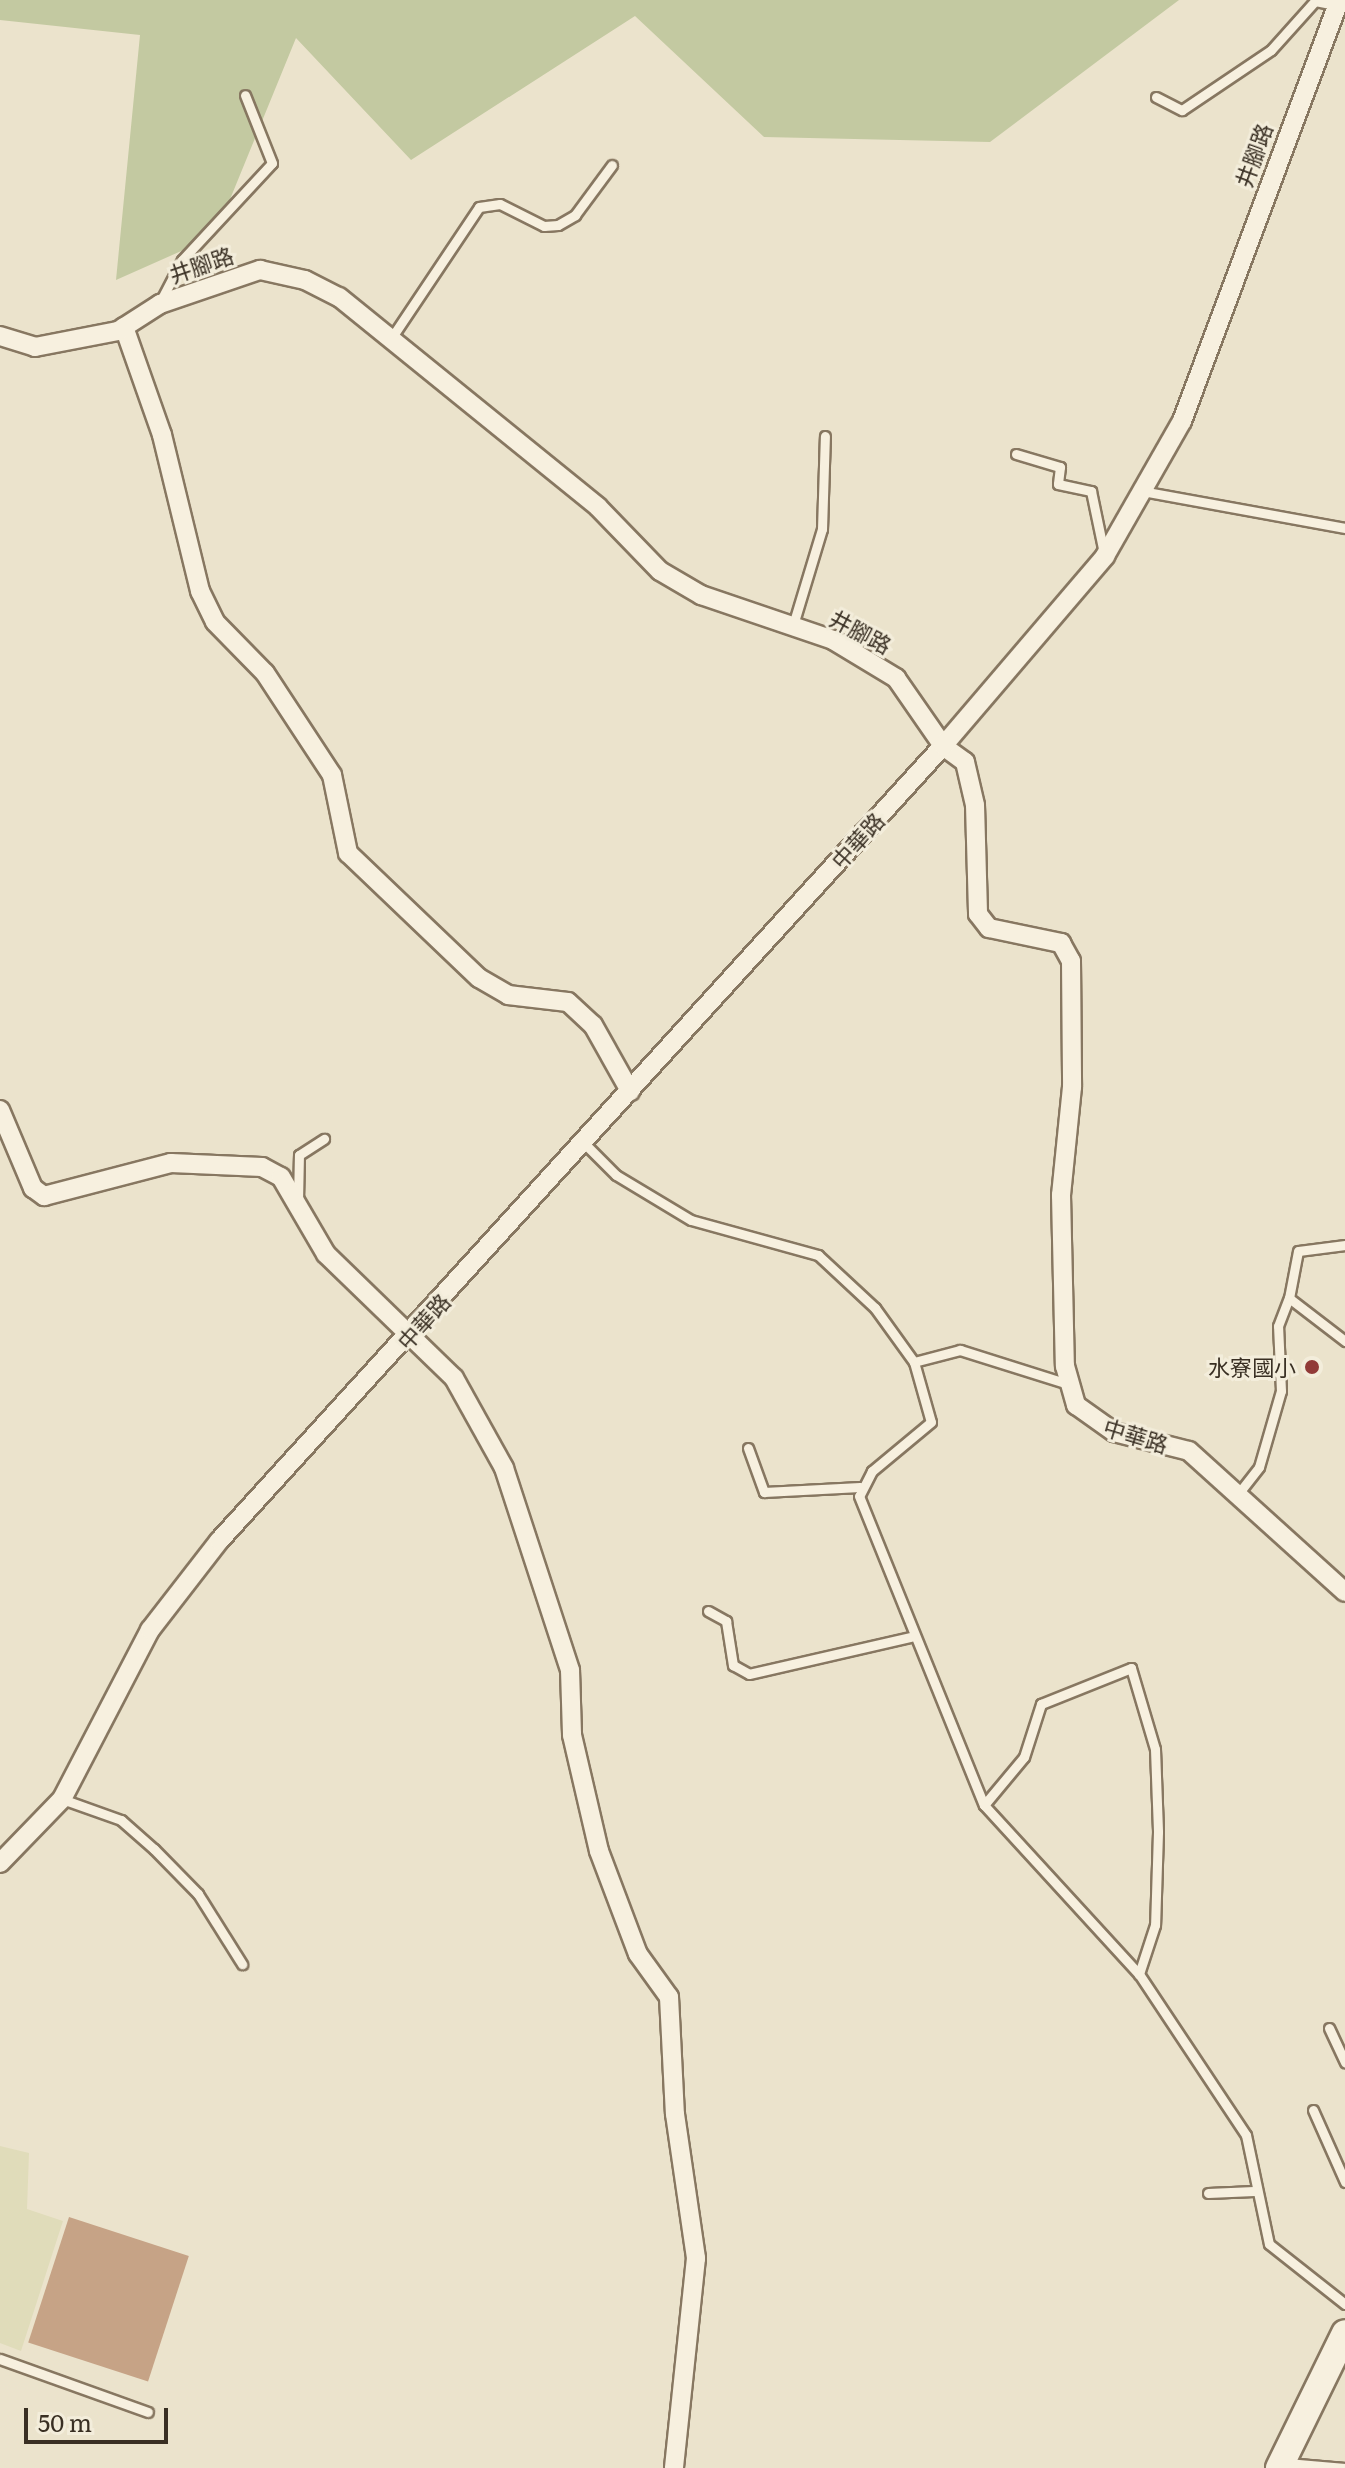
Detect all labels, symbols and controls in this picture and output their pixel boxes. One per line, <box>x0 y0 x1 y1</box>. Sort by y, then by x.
street label: 井腳路 <box>1229 119 1277 191</box>
street label: 井腳路 <box>166 241 236 287</box>
street label: 井腳路 <box>826 604 896 658</box>
street label: 中華路 <box>825 807 889 873</box>
street label: 中華路 <box>391 1288 455 1354</box>
place label: 水寮國小 <box>1208 1354 1296 1380</box>
marker: 水寮國小 <box>1303 1358 1321 1376</box>
street label: 中華路 <box>1101 1413 1171 1457</box>
scale bar <box>28 2392 172 2442</box>
text: 50 m <box>38 2404 92 2439</box>

